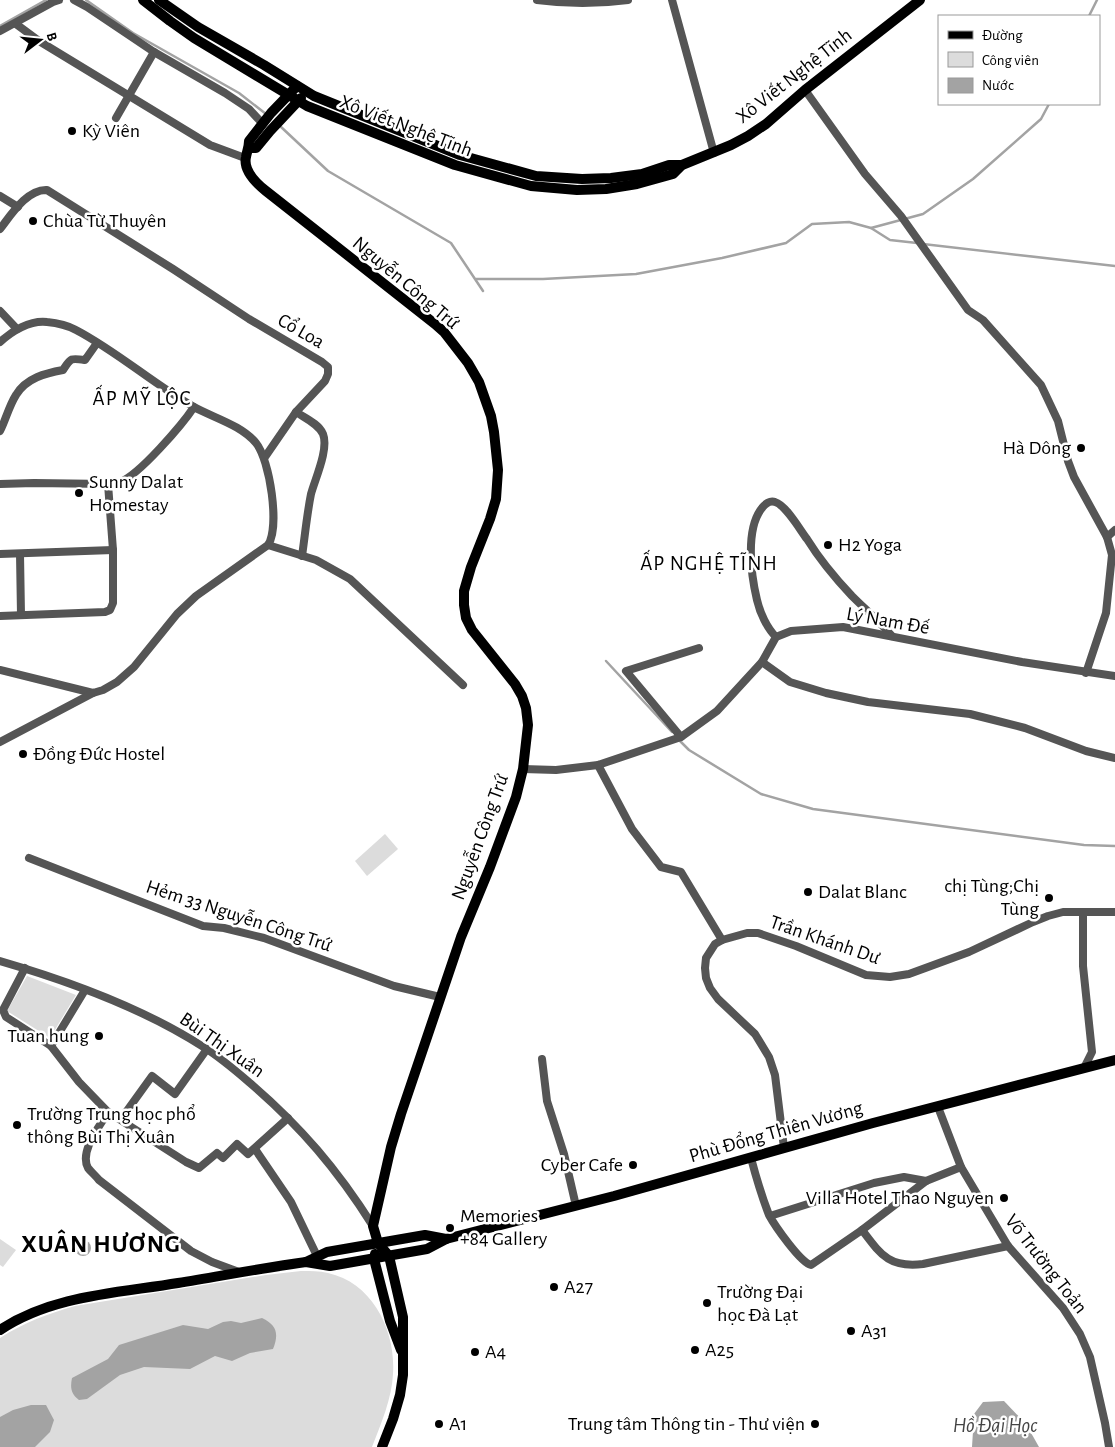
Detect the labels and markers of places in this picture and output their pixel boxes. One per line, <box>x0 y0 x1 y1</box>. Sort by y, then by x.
place label: Kỳ Viên <box>82 121 140 141</box>
marker: Kỳ Viên <box>66 125 78 137</box>
place label: Chùa Từ Thuyên <box>43 211 167 231</box>
marker: Chùa Từ Thuyên <box>27 215 39 227</box>
place label: Hà Dông <box>1003 438 1071 458</box>
marker: Hà Dông <box>1075 442 1087 454</box>
place label: Sunny Dalat Homestay <box>89 472 184 515</box>
marker: Sunny Dalat Homestay <box>73 487 85 499</box>
place label: H2 Yoga <box>838 535 902 555</box>
marker: H2 Yoga <box>822 539 834 551</box>
place label: Đồng Đức Hostel <box>33 744 165 764</box>
marker: Đồng Đức Hostel <box>17 748 29 760</box>
place label: chị Tùng;Chị Tùng <box>944 876 1039 919</box>
place label: Dalat Blanc <box>818 882 907 902</box>
marker: Dalat Blanc <box>802 886 814 898</box>
marker: chị Tùng;Chị Tùng <box>1043 892 1055 904</box>
place label: Tuan hung <box>7 1026 89 1046</box>
marker: Tuan hung <box>93 1030 105 1042</box>
place label: Trường Trung học phổ thông Bùi Thị Xuân <box>27 1104 196 1147</box>
marker: Trường Trung học phổ thông Bùi Thị Xuân <box>11 1119 23 1131</box>
place label: Cyber Cafe <box>541 1155 623 1175</box>
marker: Cyber Cafe <box>627 1159 639 1171</box>
place label: Villa Hotel Thao Nguyen <box>806 1188 994 1208</box>
marker: Villa Hotel Thao Nguyen <box>998 1192 1010 1204</box>
place label: Memories +84 Gallery <box>460 1206 548 1249</box>
marker: Memories +84 Gallery <box>444 1222 456 1234</box>
place label: A27 <box>564 1277 593 1297</box>
marker: A27 <box>548 1281 560 1293</box>
place label: Trường Đại học Đà Lạt <box>717 1282 803 1325</box>
marker: Trường Đại học Đà Lạt <box>701 1297 713 1309</box>
place label: A31 <box>861 1321 888 1341</box>
marker: A31 <box>845 1325 857 1337</box>
place label: A25 <box>705 1340 734 1360</box>
place label: A4 <box>485 1342 506 1362</box>
marker: A25 <box>689 1344 701 1356</box>
marker: A4 <box>469 1346 481 1358</box>
place label: A1 <box>449 1414 467 1434</box>
place label: Trung tâm Thông tin - Thư viện <box>568 1414 805 1434</box>
marker: A1 <box>433 1418 445 1430</box>
marker: Trung tâm Thông tin - Thư viện <box>809 1418 821 1430</box>

